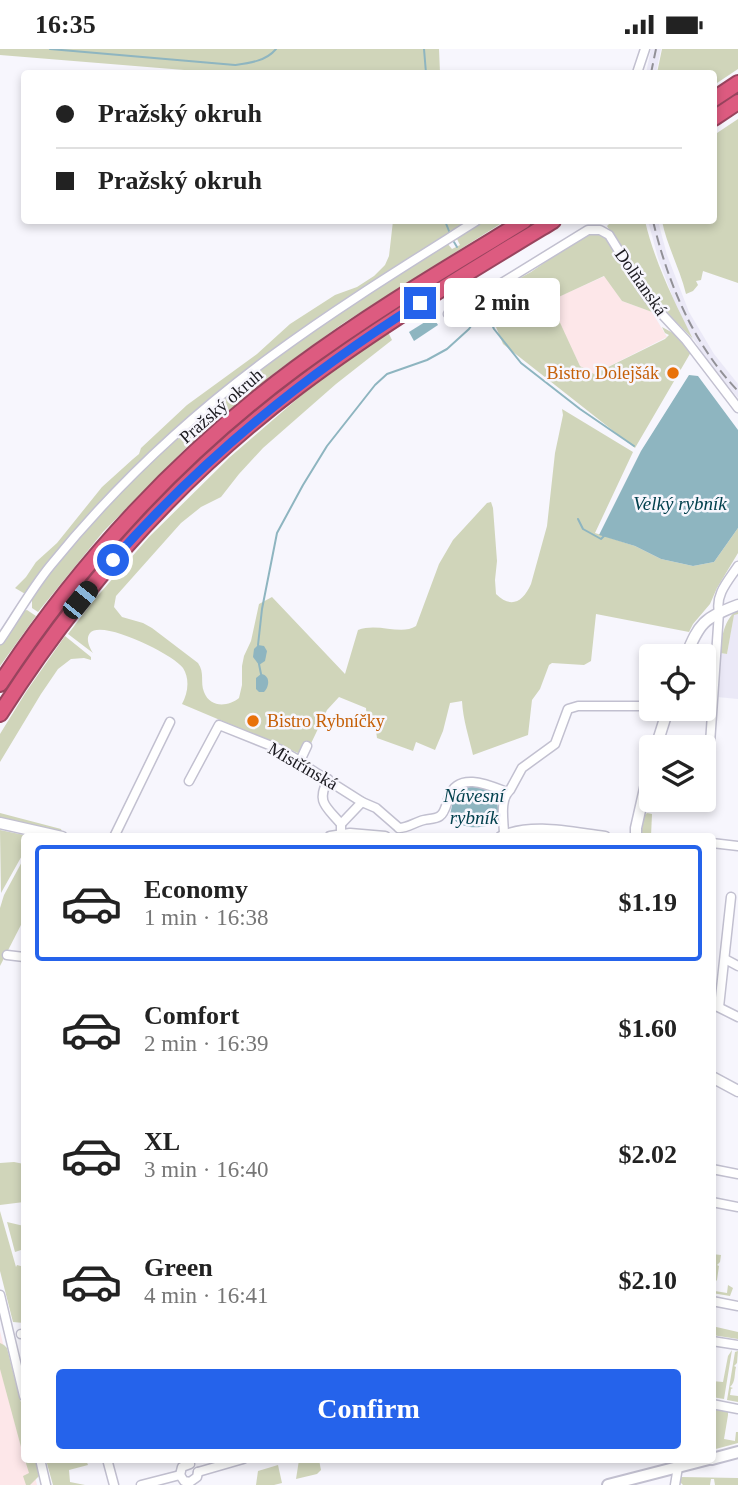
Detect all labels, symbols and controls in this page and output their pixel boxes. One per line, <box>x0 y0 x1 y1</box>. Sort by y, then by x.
text: 16:35 <box>35 10 96 39</box>
text: Pražský okruh <box>98 99 262 128</box>
text: Pražský okruh <box>98 166 262 195</box>
street label: Dolňanská <box>611 245 671 319</box>
callout: 2 min <box>444 279 560 327</box>
route end <box>404 287 436 319</box>
text: 2 min <box>474 290 530 315</box>
place label: Bistro Dolejšák <box>547 363 659 383</box>
street label: Pražský okruh <box>175 365 267 447</box>
marker: Bistro Dolejšák <box>665 365 681 381</box>
water label: Velký rybník <box>633 493 727 514</box>
route start <box>97 544 129 576</box>
car <box>59 577 102 623</box>
map controls <box>639 644 716 812</box>
button: locate <box>639 644 716 721</box>
place label: Bistro Rybníčky <box>267 711 385 731</box>
marker: Bistro Rybníčky <box>245 713 261 729</box>
button: layers <box>639 735 716 812</box>
street label: Mistřínská <box>265 738 341 794</box>
water label: Návesní rybník <box>442 785 506 828</box>
icon: car <box>60 872 123 935</box>
text: Economy <box>144 875 248 904</box>
text: $1.19 <box>619 888 677 917</box>
text: 1 min · 16:38 <box>144 905 269 930</box>
icon: car <box>60 998 123 1061</box>
text: Comfort <box>144 1001 239 1030</box>
text: $1.60 <box>619 1014 677 1043</box>
text: 2 min · 16:39 <box>144 1031 269 1056</box>
icon: car <box>60 1124 123 1187</box>
text: XL <box>144 1127 180 1156</box>
text: $2.02 <box>619 1140 677 1169</box>
text: 3 min · 16:40 <box>144 1157 269 1182</box>
icon: car <box>60 1250 123 1313</box>
text: Green <box>144 1253 213 1282</box>
text: $2.10 <box>619 1266 677 1295</box>
text: 4 min · 16:41 <box>144 1283 269 1308</box>
button: Confirm <box>56 1369 681 1449</box>

